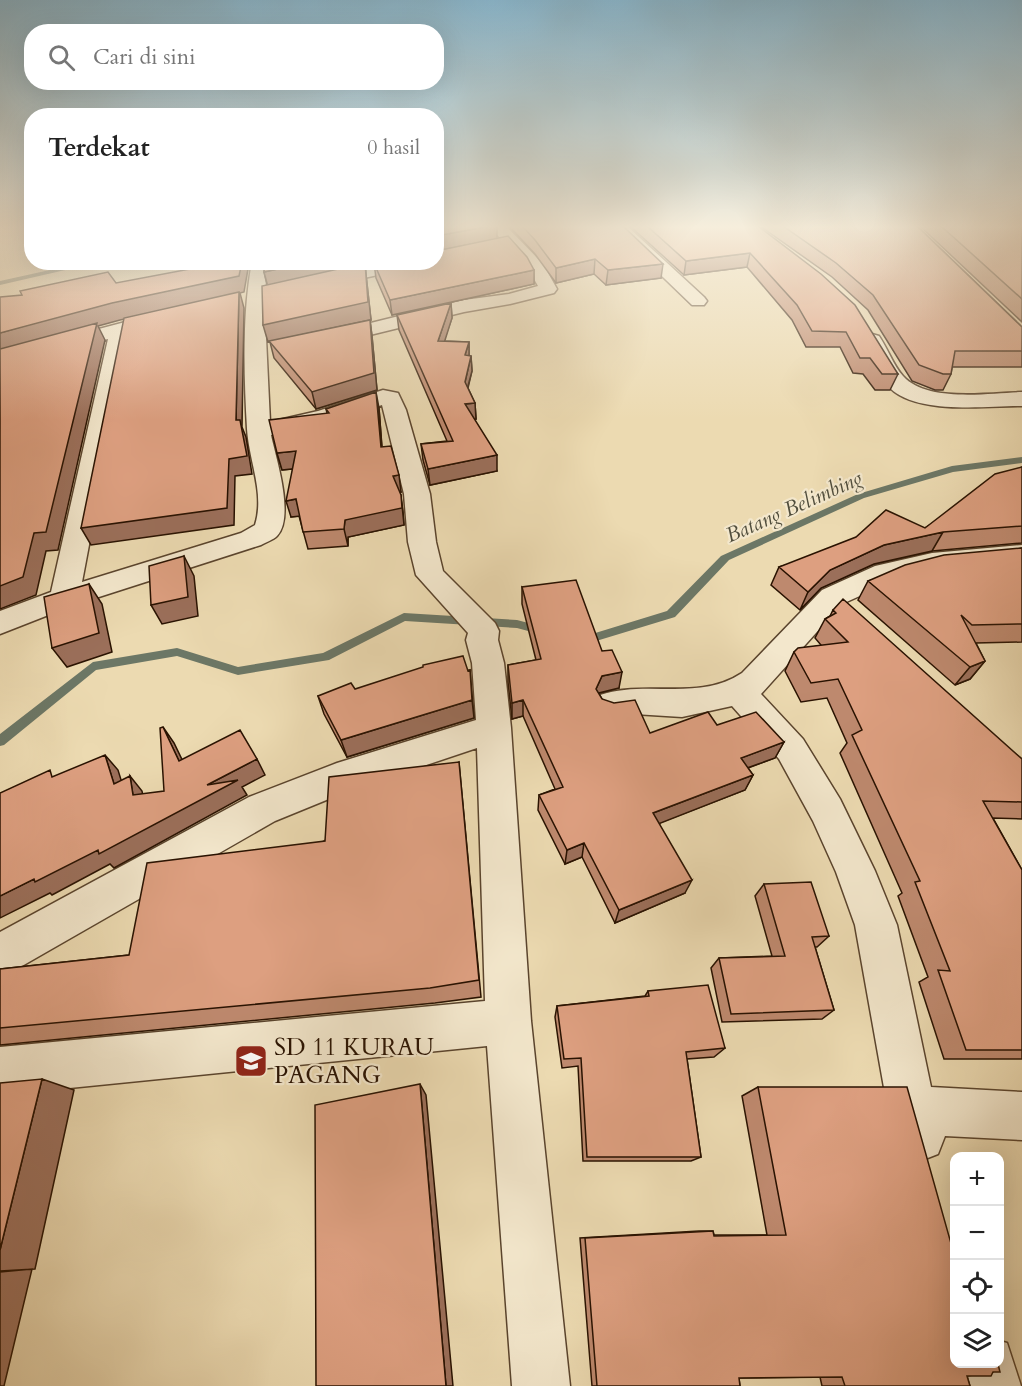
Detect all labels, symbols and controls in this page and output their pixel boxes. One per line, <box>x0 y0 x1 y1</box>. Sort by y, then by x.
search box <box>24 24 444 90</box>
icon: search <box>45 41 78 74</box>
text: Cari di sini <box>93 42 196 72</box>
text: Terdekat <box>48 130 150 165</box>
text: 0 hasil <box>367 134 420 161</box>
water label: Batang Belimbing <box>721 464 868 550</box>
place label: SD 11 KURAU PAGANG <box>274 1031 434 1092</box>
school or university icon: SD 11 KURAU PAGANG <box>233 1043 269 1079</box>
map controls <box>950 1152 1004 1368</box>
button: + <box>950 1152 1004 1206</box>
button: − <box>950 1206 1004 1260</box>
button: locate <box>950 1260 1004 1314</box>
button: layers <box>950 1314 1004 1368</box>

